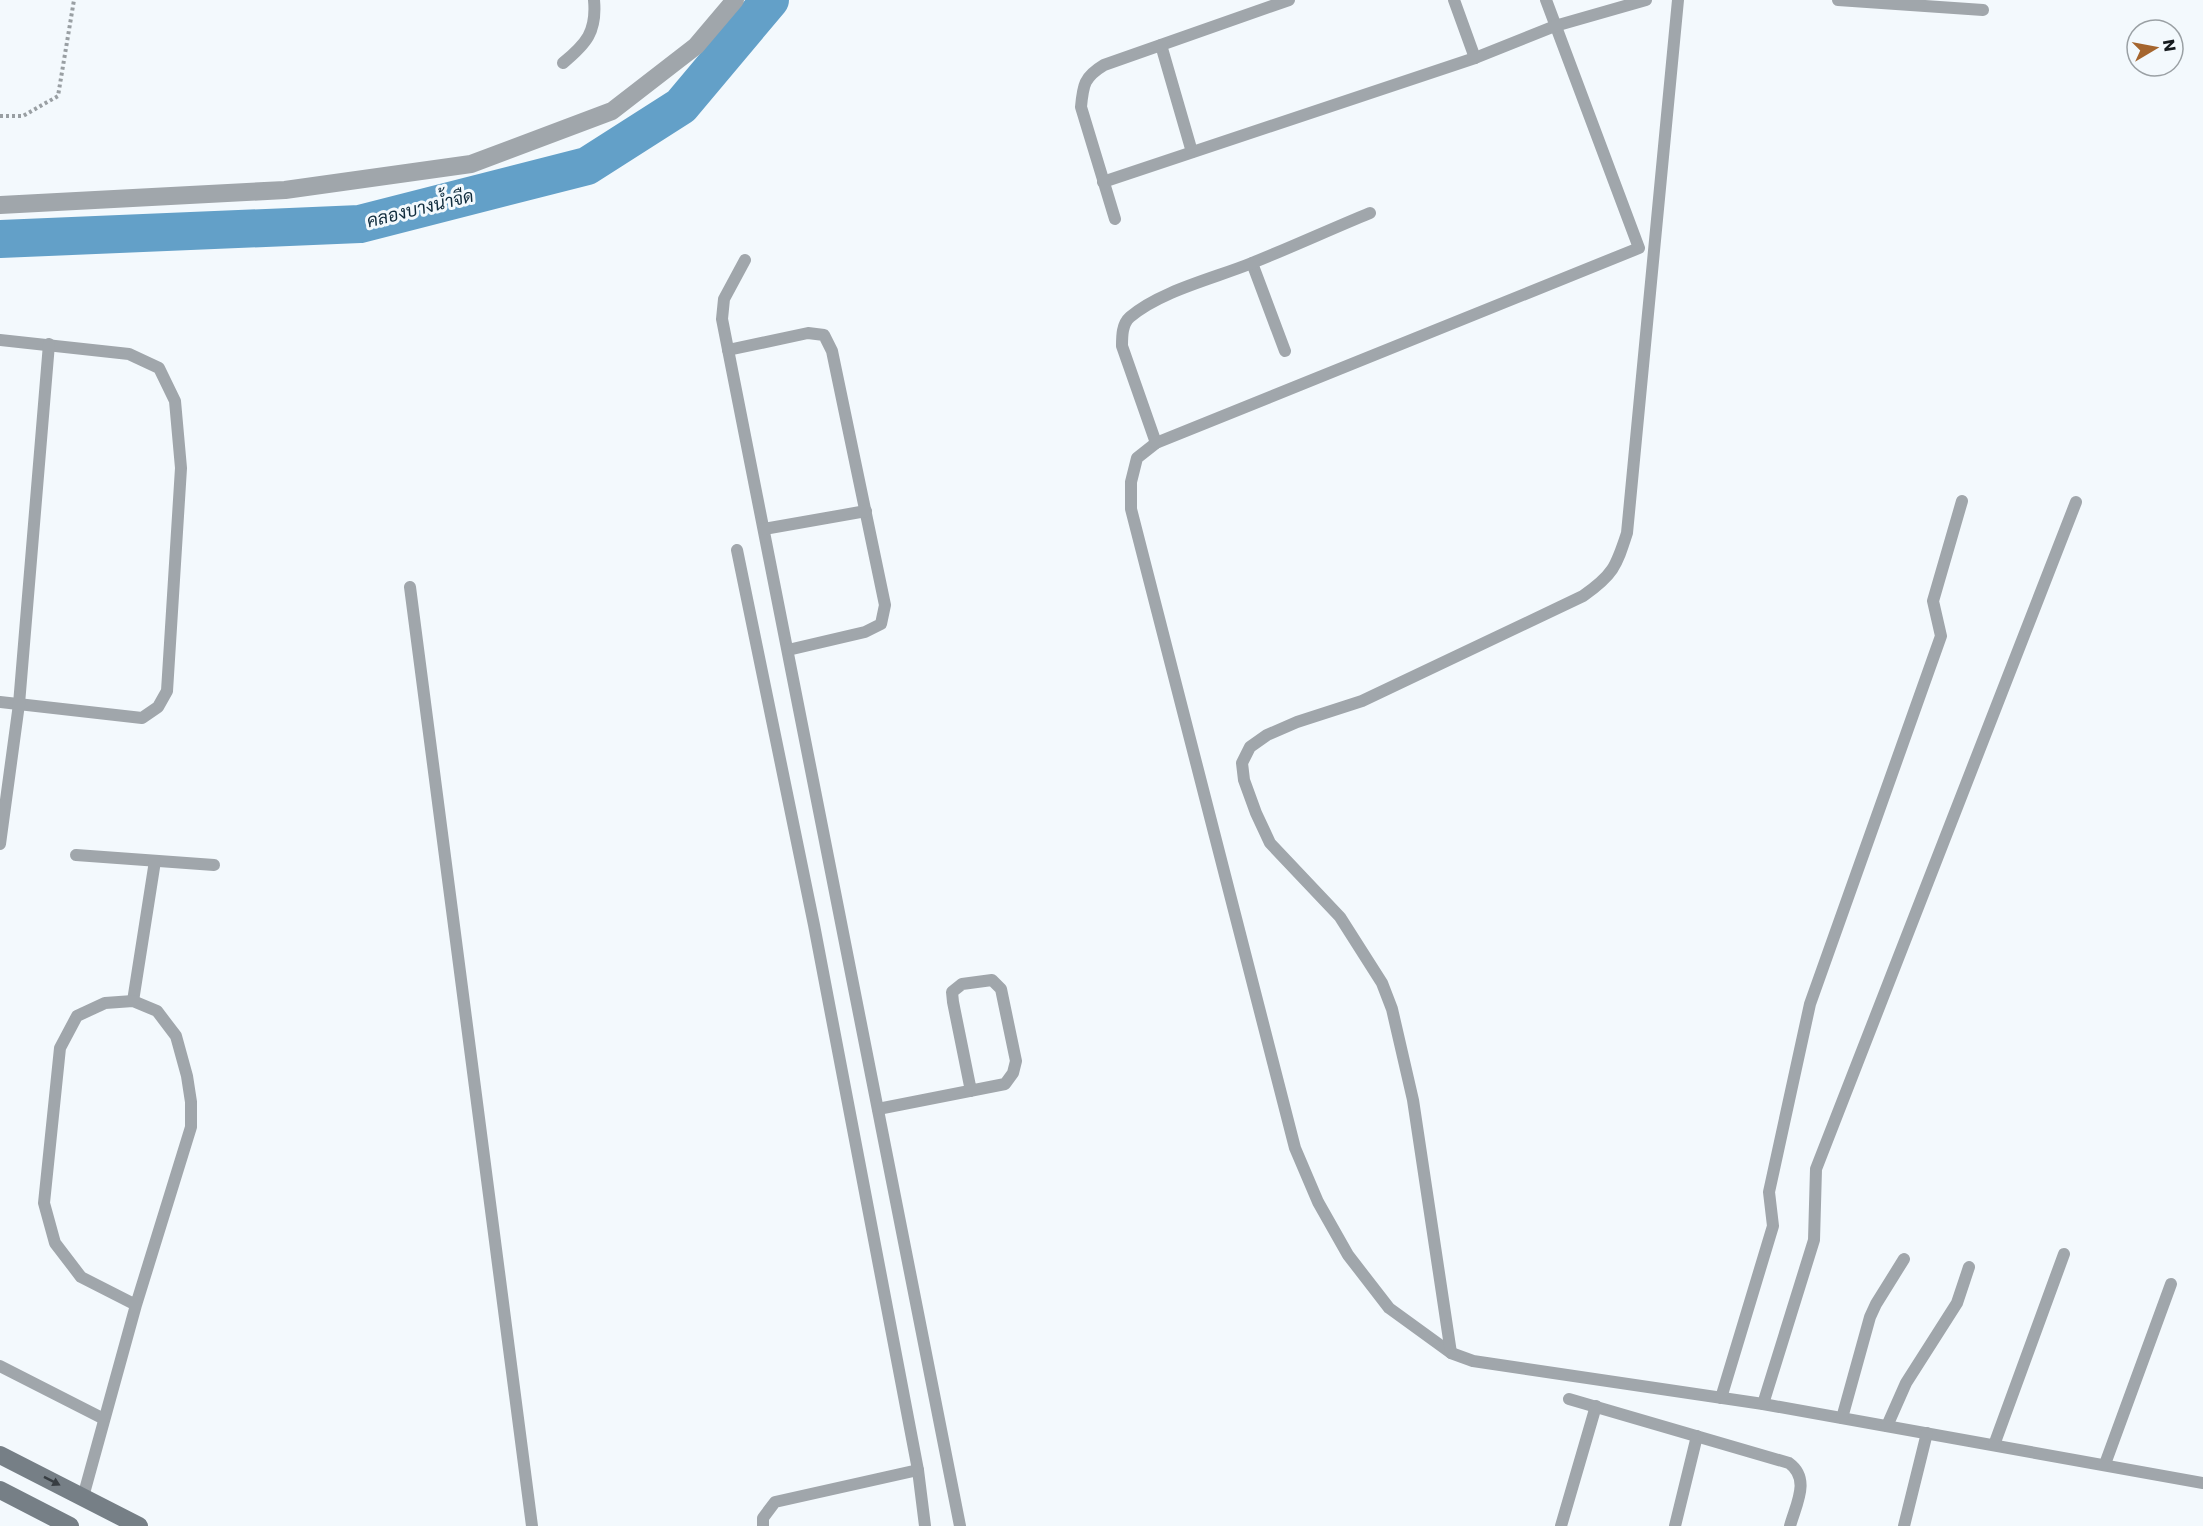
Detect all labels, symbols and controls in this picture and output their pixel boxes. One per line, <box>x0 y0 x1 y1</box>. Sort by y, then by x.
north arrow <box>2125 18 2185 78</box>
text: N <box>2157 38 2182 53</box>
water label: คลองบางน้ำจืด <box>363 180 476 233</box>
one-way arrow <box>44 1476 61 1486</box>

